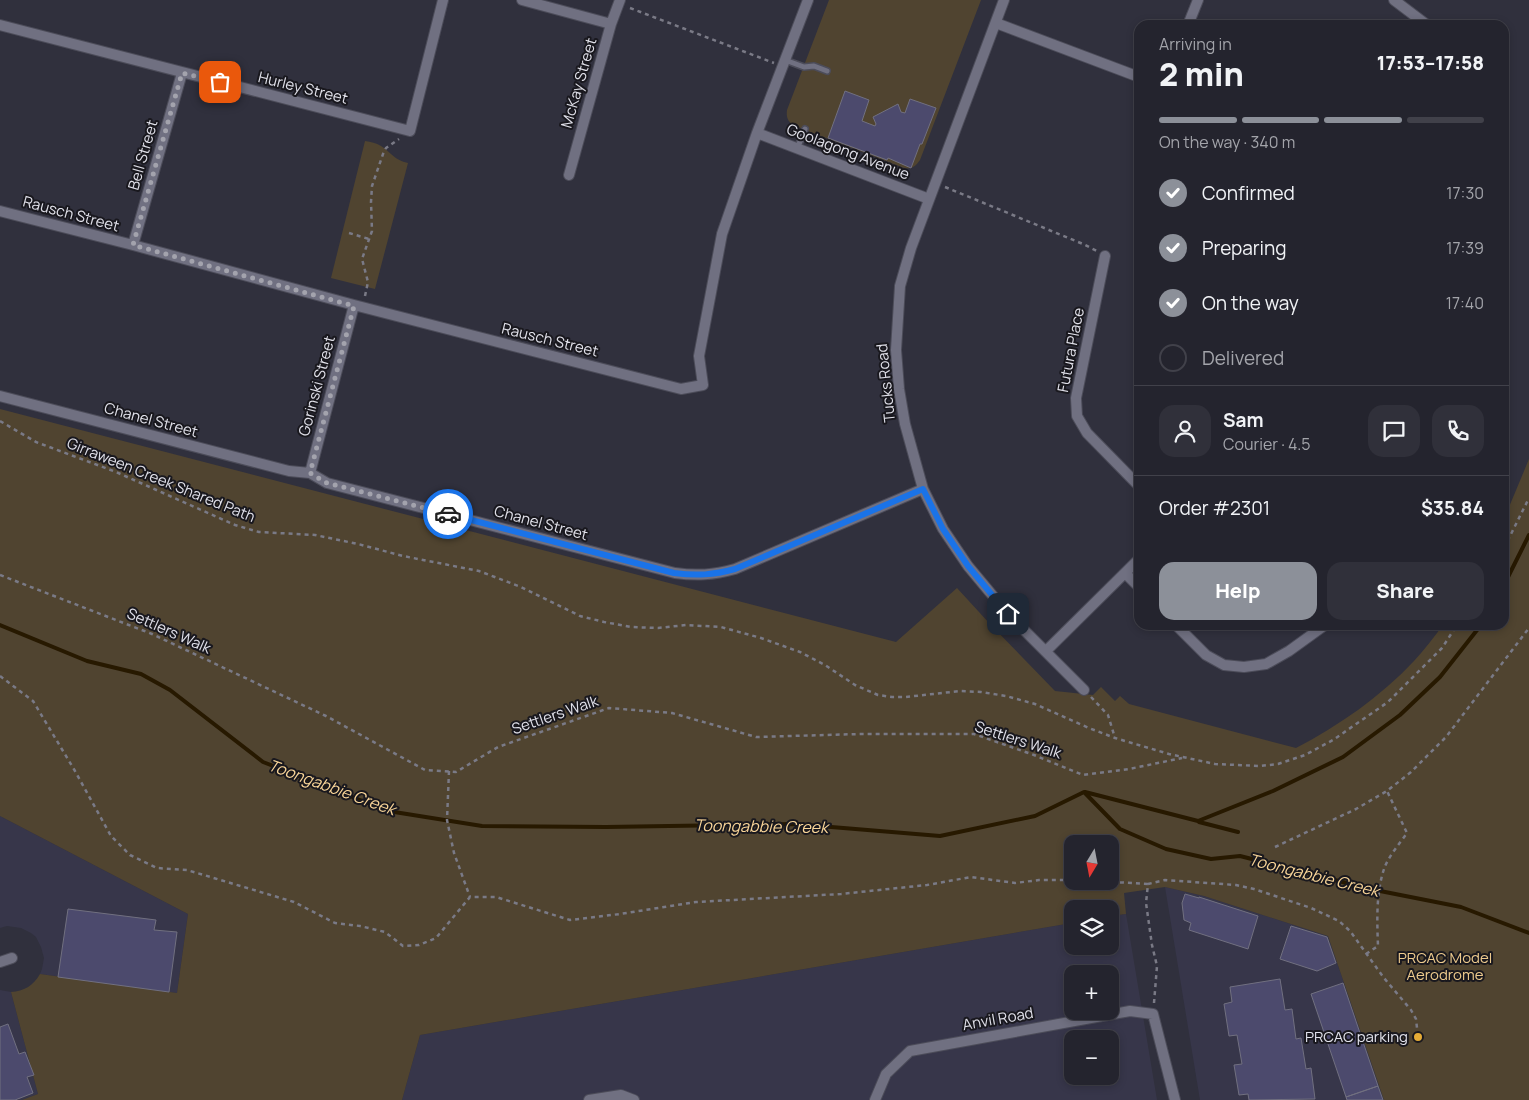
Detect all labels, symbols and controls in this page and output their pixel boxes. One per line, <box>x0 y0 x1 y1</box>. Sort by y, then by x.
text: Arriving in <box>1159 33 1232 55</box>
street label: McKay Street <box>556 35 601 130</box>
text: 17:53–17:58 <box>1377 50 1484 76</box>
text: 2 min <box>1159 52 1244 96</box>
pin <box>199 61 241 103</box>
street label: Hurley Street <box>256 66 350 109</box>
icon: bag <box>206 68 234 96</box>
street label: Bell Street <box>122 117 163 192</box>
street label: Goolagong Avenue <box>784 118 913 185</box>
text: On the way · 340 m <box>1159 131 1295 153</box>
icon: check <box>1159 179 1187 207</box>
text: Confirmed <box>1202 180 1295 206</box>
text: 17:30 <box>1446 182 1484 204</box>
street label: Rausch Street <box>21 191 122 236</box>
icon: check <box>1159 234 1187 262</box>
text: Preparing <box>1202 235 1287 261</box>
text: 17:39 <box>1446 237 1484 259</box>
icon: check <box>1159 289 1187 317</box>
text: On the way <box>1202 290 1299 316</box>
text: 17:40 <box>1446 292 1484 314</box>
street label: Futura Place <box>1052 306 1089 394</box>
street label: Rausch Street <box>500 317 601 362</box>
street label: Gorinski Street <box>293 333 340 438</box>
street label: Tucks Road <box>871 343 900 423</box>
text: Delivered <box>1202 345 1284 371</box>
street label: Chanel Street <box>102 397 200 442</box>
button: person <box>1159 405 1211 457</box>
button: chat <box>1368 405 1420 457</box>
button: phone <box>1432 405 1484 457</box>
text: Sam <box>1223 407 1264 433</box>
street label: Girraween Creek Shared Path <box>64 432 259 527</box>
text: Courier · 4.5 <box>1223 433 1310 455</box>
courier <box>423 489 473 539</box>
text: Order #2301 <box>1159 495 1270 521</box>
text: $35.84 <box>1421 495 1484 521</box>
icon: car <box>434 500 462 528</box>
street label: Chanel Street <box>492 500 590 545</box>
button: Help <box>1159 562 1317 620</box>
button: Share <box>1327 562 1484 620</box>
pin <box>987 593 1029 635</box>
icon: home <box>994 600 1022 628</box>
street label: Settlers Walk <box>124 603 215 659</box>
street label: Settlers Walk <box>509 690 601 739</box>
street label: Settlers Walk <box>972 716 1065 764</box>
water label: Toongabbie Creek <box>265 754 401 821</box>
water label: Toongabbie Creek <box>694 814 830 838</box>
north arrow <box>1064 835 1119 890</box>
map controls <box>1064 835 1119 1085</box>
water label: Toongabbie Creek <box>1246 848 1384 902</box>
button: layers <box>1064 900 1119 955</box>
park label: PRCAC Model Aerodrome <box>1398 947 1492 985</box>
button: + <box>1064 965 1119 1020</box>
street label: Anvil Road <box>961 1002 1035 1035</box>
place label: PRCAC parking <box>1305 1026 1408 1047</box>
button: − <box>1064 1030 1119 1085</box>
marker: PRCAC parking <box>1412 1031 1424 1043</box>

